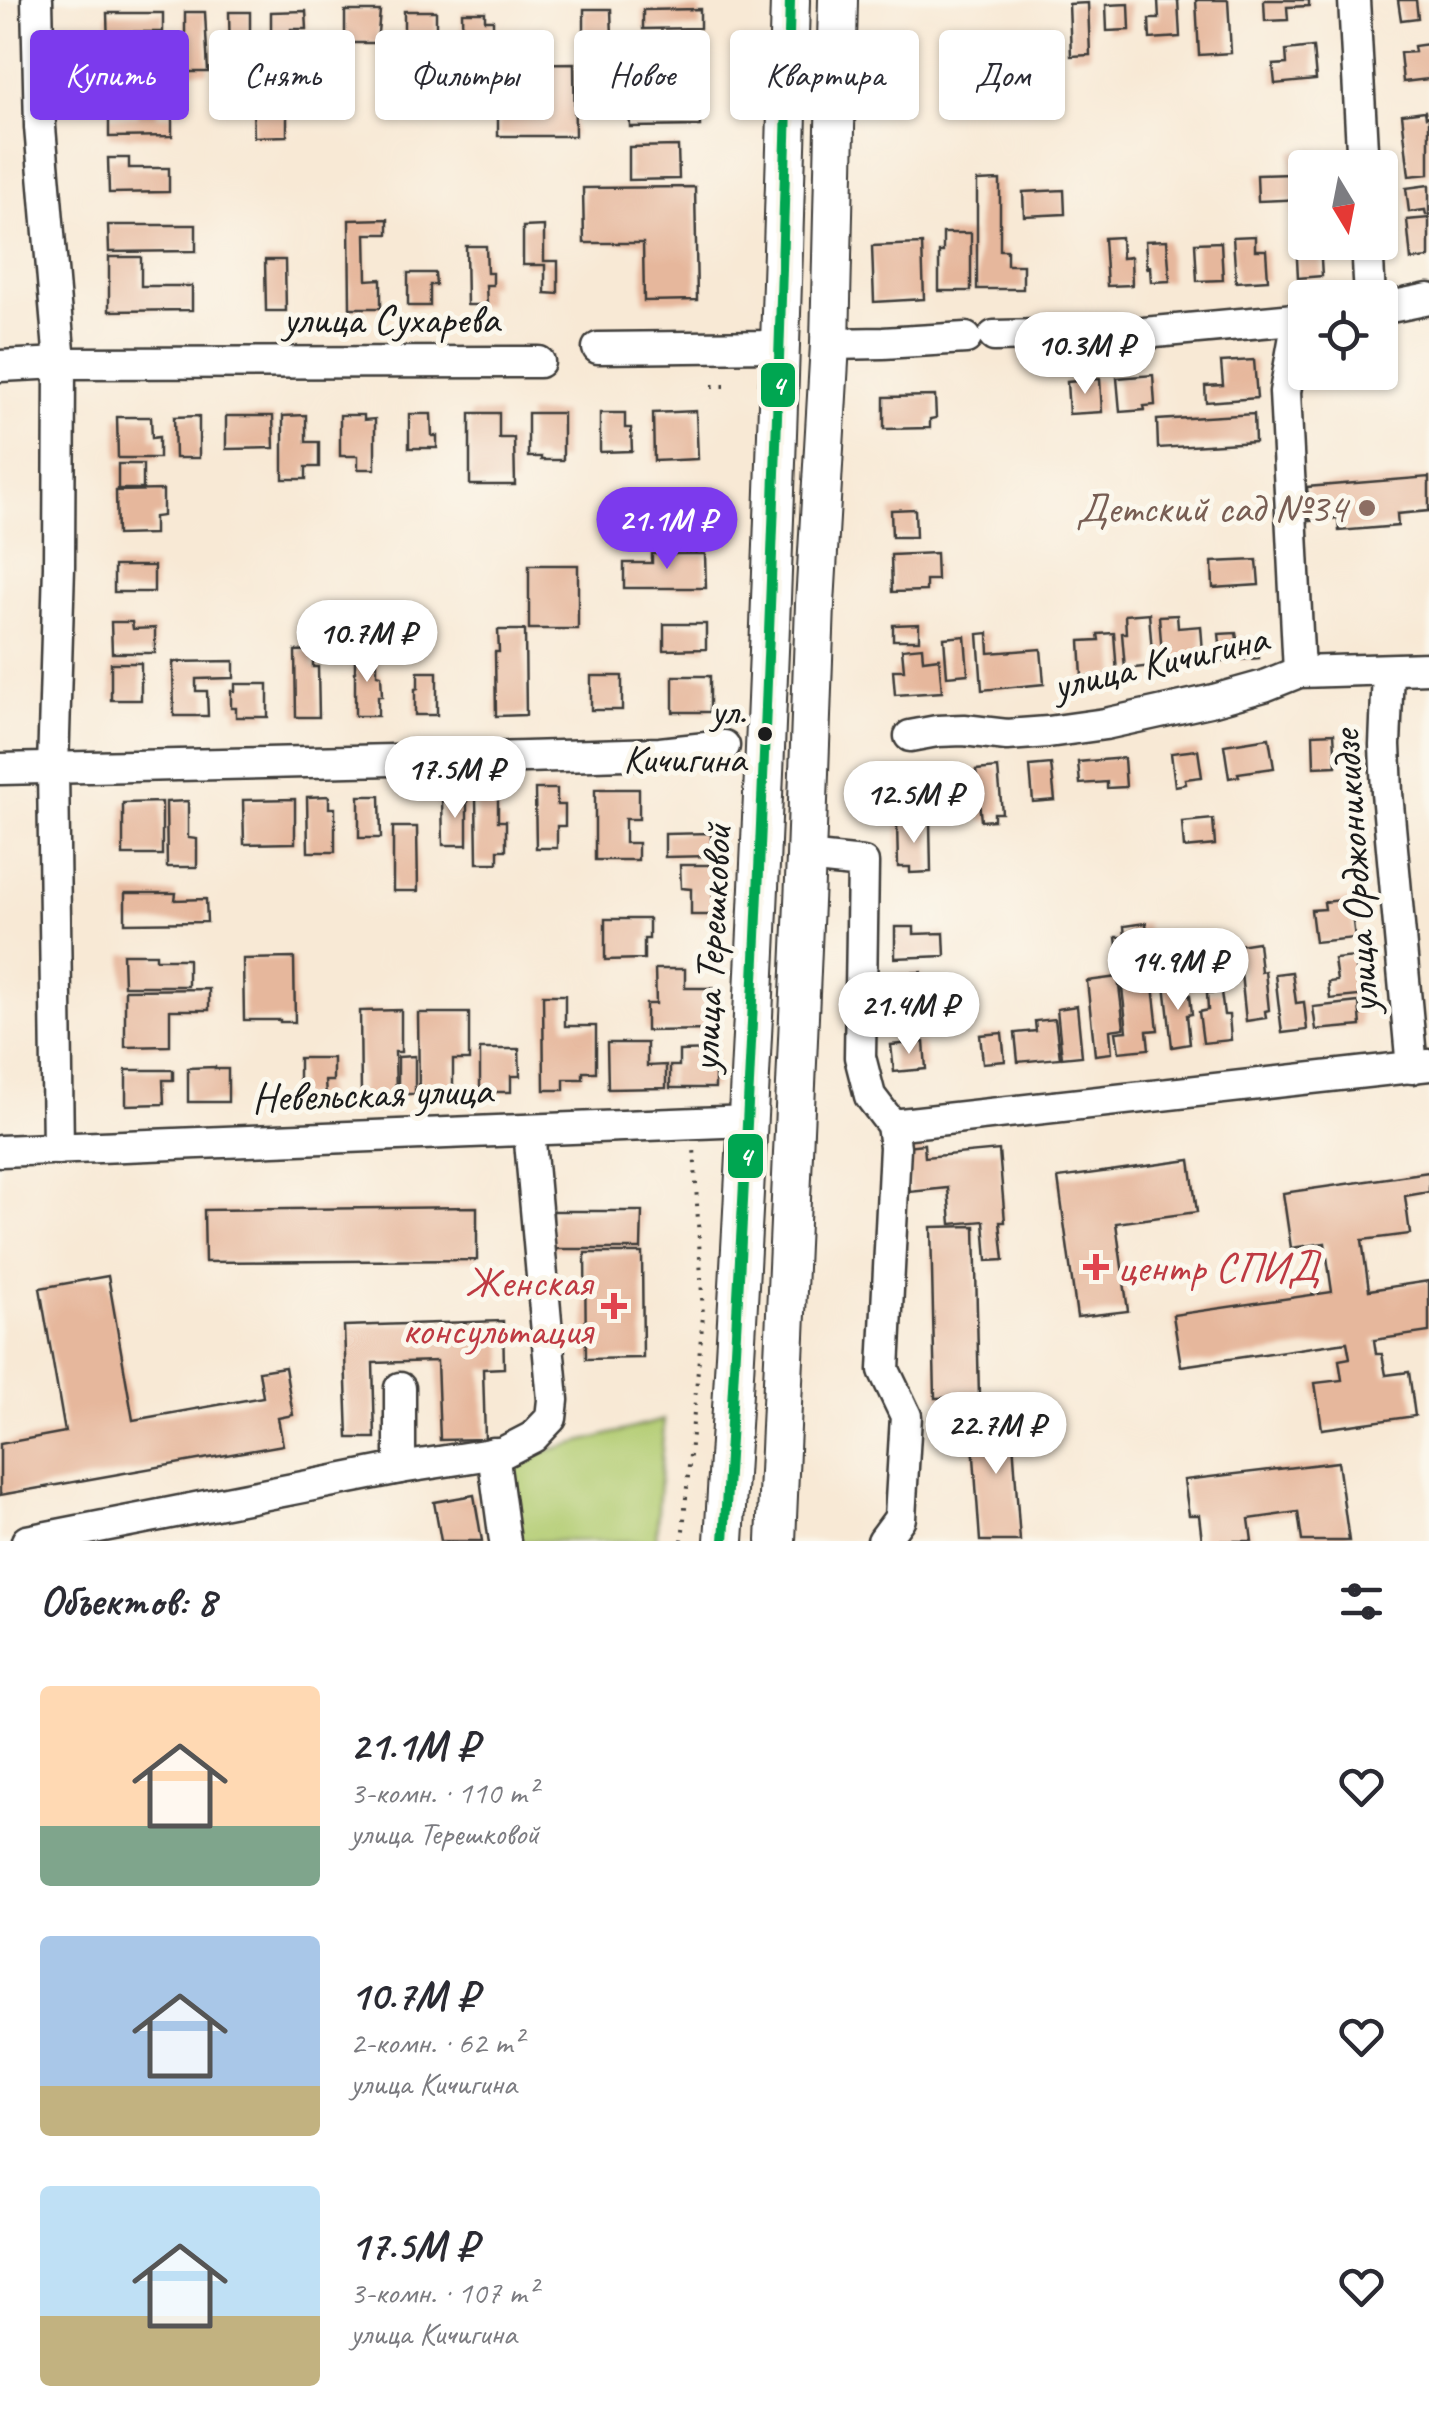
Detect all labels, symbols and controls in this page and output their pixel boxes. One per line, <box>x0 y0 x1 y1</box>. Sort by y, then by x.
chip: Купить <box>30 30 189 120</box>
chip: Снять <box>209 30 355 120</box>
chip: Фильтры <box>375 30 554 120</box>
chip: Новое <box>574 30 710 120</box>
chip: Квартира <box>730 30 919 120</box>
chip: Дом <box>939 30 1065 120</box>
north arrow <box>1288 150 1398 260</box>
map controls <box>1288 150 1398 390</box>
button: locate <box>1288 280 1398 390</box>
street label: улица Сухарева <box>280 293 502 346</box>
pin: 10.3M ₽ <box>993 312 1177 397</box>
text: 10.3M ₽ <box>1036 324 1134 365</box>
line badge: 4 <box>759 361 797 409</box>
text: 4 <box>772 368 788 403</box>
place label: Детский сад №34 <box>1076 482 1351 535</box>
pin: 21.1M ₽ <box>575 487 759 572</box>
marker: Детский сад №34 <box>1356 497 1378 519</box>
text: 21.1M ₽ <box>618 499 716 540</box>
pin: 10.7M ₽ <box>275 600 459 685</box>
street label: улица Кичигина <box>1044 611 1275 713</box>
text: 10.7M ₽ <box>318 612 416 653</box>
place label: ул. Кичигина <box>623 686 749 784</box>
marker: ул. Кичигина <box>755 724 775 744</box>
street label: улица Орджоникидзе <box>1318 725 1392 1018</box>
pin: 17.5M ₽ <box>363 736 547 821</box>
text: 17.5M ₽ <box>407 748 503 789</box>
pin: 12.5M ₽ <box>822 761 1006 846</box>
text: 12.5M ₽ <box>866 773 962 814</box>
street label: улица Терешковой <box>678 820 744 1076</box>
pin: 14.9M ₽ <box>1086 928 1270 1013</box>
text: 14.9M ₽ <box>1130 940 1226 981</box>
pin: 21.4M ₽ <box>817 972 1001 1057</box>
text: 21.4M ₽ <box>860 984 958 1025</box>
street label: Невельская улица <box>251 1063 496 1125</box>
line badge: 4 <box>726 1132 765 1180</box>
text: 4 <box>739 1139 755 1174</box>
place label: центр СПИД <box>1118 1241 1321 1294</box>
marker: центр СПИД <box>1083 1254 1109 1280</box>
place label: Женская консультация <box>402 1256 595 1357</box>
marker: Женская консультация <box>601 1293 627 1319</box>
pin: 22.7M ₽ <box>904 1392 1088 1477</box>
text: 22.7M ₽ <box>947 1404 1045 1445</box>
icon: filters <box>1334 1574 1389 1629</box>
text: Объектов: 8 <box>40 1575 216 1628</box>
text: 21.1M ₽ <box>350 1719 478 1772</box>
icon: home <box>120 1726 240 1846</box>
icon: heart <box>1334 1759 1389 1814</box>
text: 3-комн. · 110 m² <box>350 1772 537 1813</box>
text: улица Терешковой <box>350 1813 539 1854</box>
text: 10.7M ₽ <box>350 1969 477 2022</box>
icon: home <box>120 1976 240 2096</box>
icon: heart <box>1334 2009 1389 2064</box>
text: 2-комн. · 62 m² <box>350 2022 522 2063</box>
text: улица Кичигина <box>350 2063 517 2104</box>
text: 17.5M ₽ <box>350 2219 477 2272</box>
icon: home <box>120 2226 240 2346</box>
icon: heart <box>1334 2259 1389 2314</box>
text: 3-комн. · 107 m² <box>350 2272 537 2313</box>
text: улица Кичигина <box>350 2313 517 2354</box>

